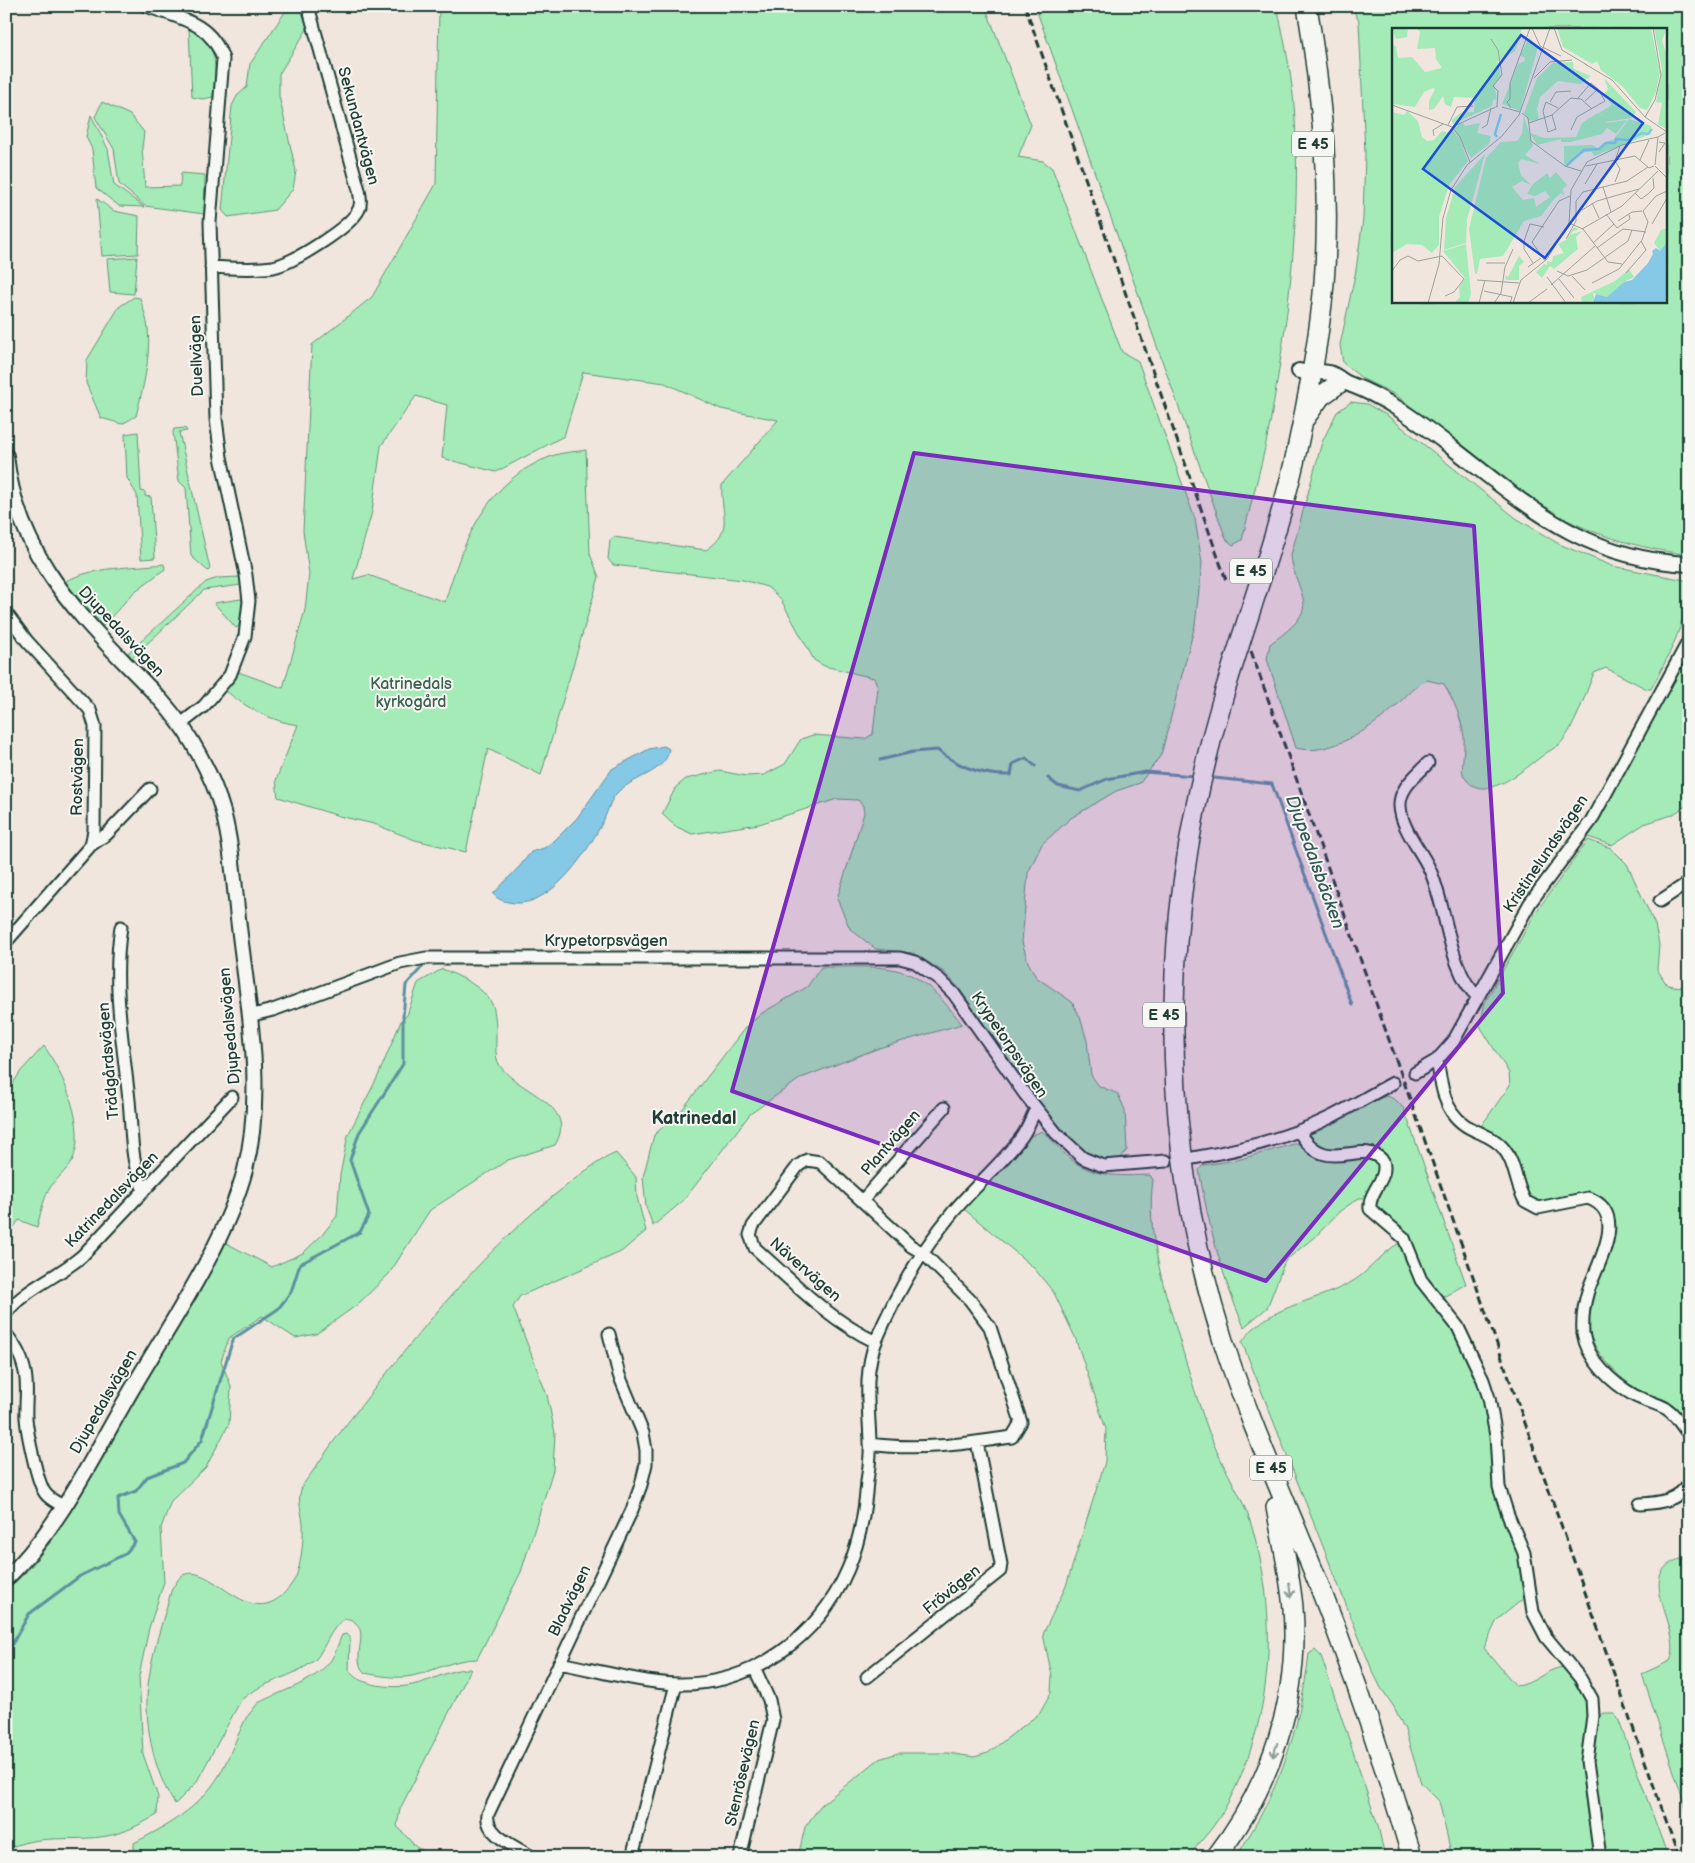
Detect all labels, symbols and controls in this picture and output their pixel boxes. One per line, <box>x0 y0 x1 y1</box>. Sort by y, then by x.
inset map <box>1392 28 1668 302</box>
street label: Sekundantvägen <box>333 65 383 187</box>
road number: E 45 <box>1292 132 1334 156</box>
street label: Duellvägen <box>186 315 208 397</box>
road number: E 45 <box>1230 558 1272 584</box>
street label: Djupedalsvägen <box>74 583 168 681</box>
park label: Katrinedals kyrkogård <box>370 675 452 712</box>
street label: Rostvägen <box>68 738 88 816</box>
water label: Djupedalsbäcken <box>1281 792 1349 932</box>
street label: Kristinelundsvägen <box>1500 792 1592 916</box>
street label: Krypetorpsvägen <box>544 932 668 951</box>
street label: Djupedalsvägen <box>215 967 245 1085</box>
street label: Krypetorpsvägen <box>967 988 1051 1102</box>
street label: Trädgårdsvägen <box>94 1002 124 1120</box>
road number: E 45 <box>1143 1002 1185 1028</box>
street label: Plantvägen <box>857 1106 925 1180</box>
district label: Katrinedal <box>651 1108 737 1129</box>
street label: Katrinedalsvägen <box>61 1148 163 1252</box>
street label: Nävervägen <box>765 1234 845 1306</box>
street label: Djupedalsvägen <box>66 1346 142 1458</box>
road number: E 45 <box>1250 1456 1292 1480</box>
street label: Frövägen <box>920 1561 984 1619</box>
street label: Bladvägen <box>545 1562 595 1640</box>
one-way arrow <box>1285 1581 1295 1597</box>
street label: Stenrösevägen <box>722 1718 764 1828</box>
one-way arrow <box>1269 1741 1279 1757</box>

